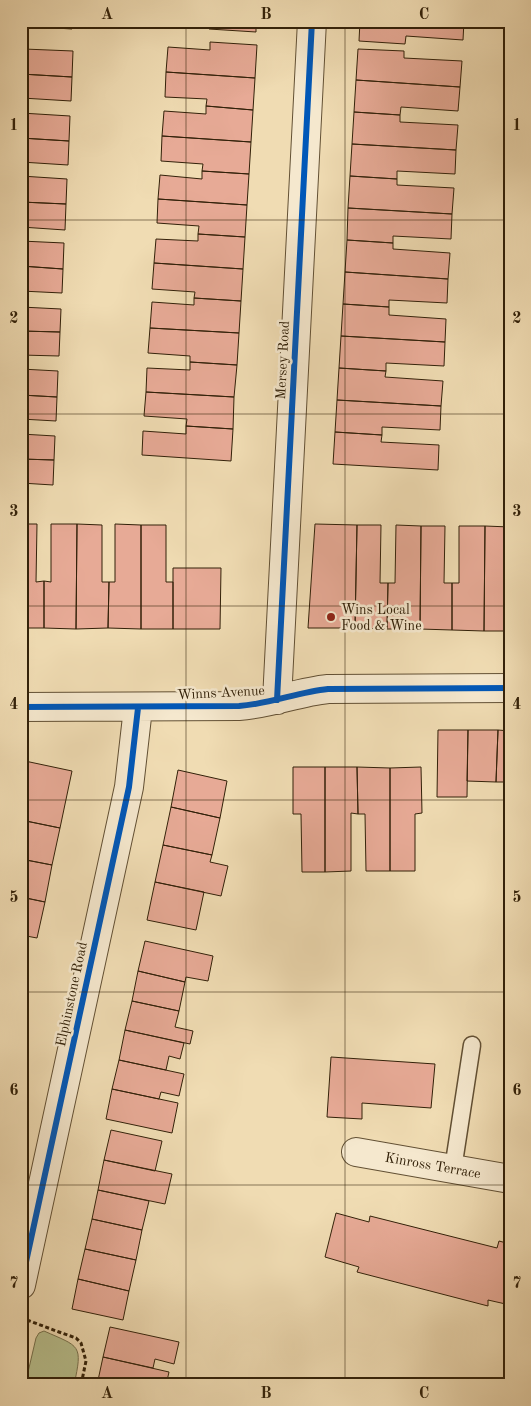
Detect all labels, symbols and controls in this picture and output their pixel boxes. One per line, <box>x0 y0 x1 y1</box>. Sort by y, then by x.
text: A <box>101 7 113 23</box>
text: B <box>260 7 272 23</box>
text: C <box>419 7 429 23</box>
text: 1 <box>9 118 19 134</box>
text: 1 <box>512 118 522 134</box>
text: 2 <box>9 311 19 327</box>
text: 2 <box>512 311 522 327</box>
street label: Mersey Road <box>274 320 292 400</box>
text: 3 <box>9 504 19 520</box>
text: 3 <box>512 504 522 520</box>
place label: Wins Local Food & Wine <box>341 603 422 633</box>
marker: Wins Local Food & Wine <box>325 611 337 623</box>
street label: Winns Avenue <box>177 684 265 702</box>
text: 4 <box>9 697 19 713</box>
text: 4 <box>512 697 522 713</box>
text: 5 <box>9 890 19 906</box>
text: 5 <box>512 890 522 906</box>
street label: Elphinstone Road <box>54 941 90 1048</box>
text: 6 <box>9 1083 19 1099</box>
text: 6 <box>512 1083 522 1099</box>
street label: Kinross Terrace <box>384 1151 482 1181</box>
text: 7 <box>9 1276 19 1292</box>
text: 7 <box>512 1276 522 1292</box>
text: A <box>101 1386 113 1402</box>
text: B <box>260 1386 272 1402</box>
text: C <box>419 1386 429 1402</box>

